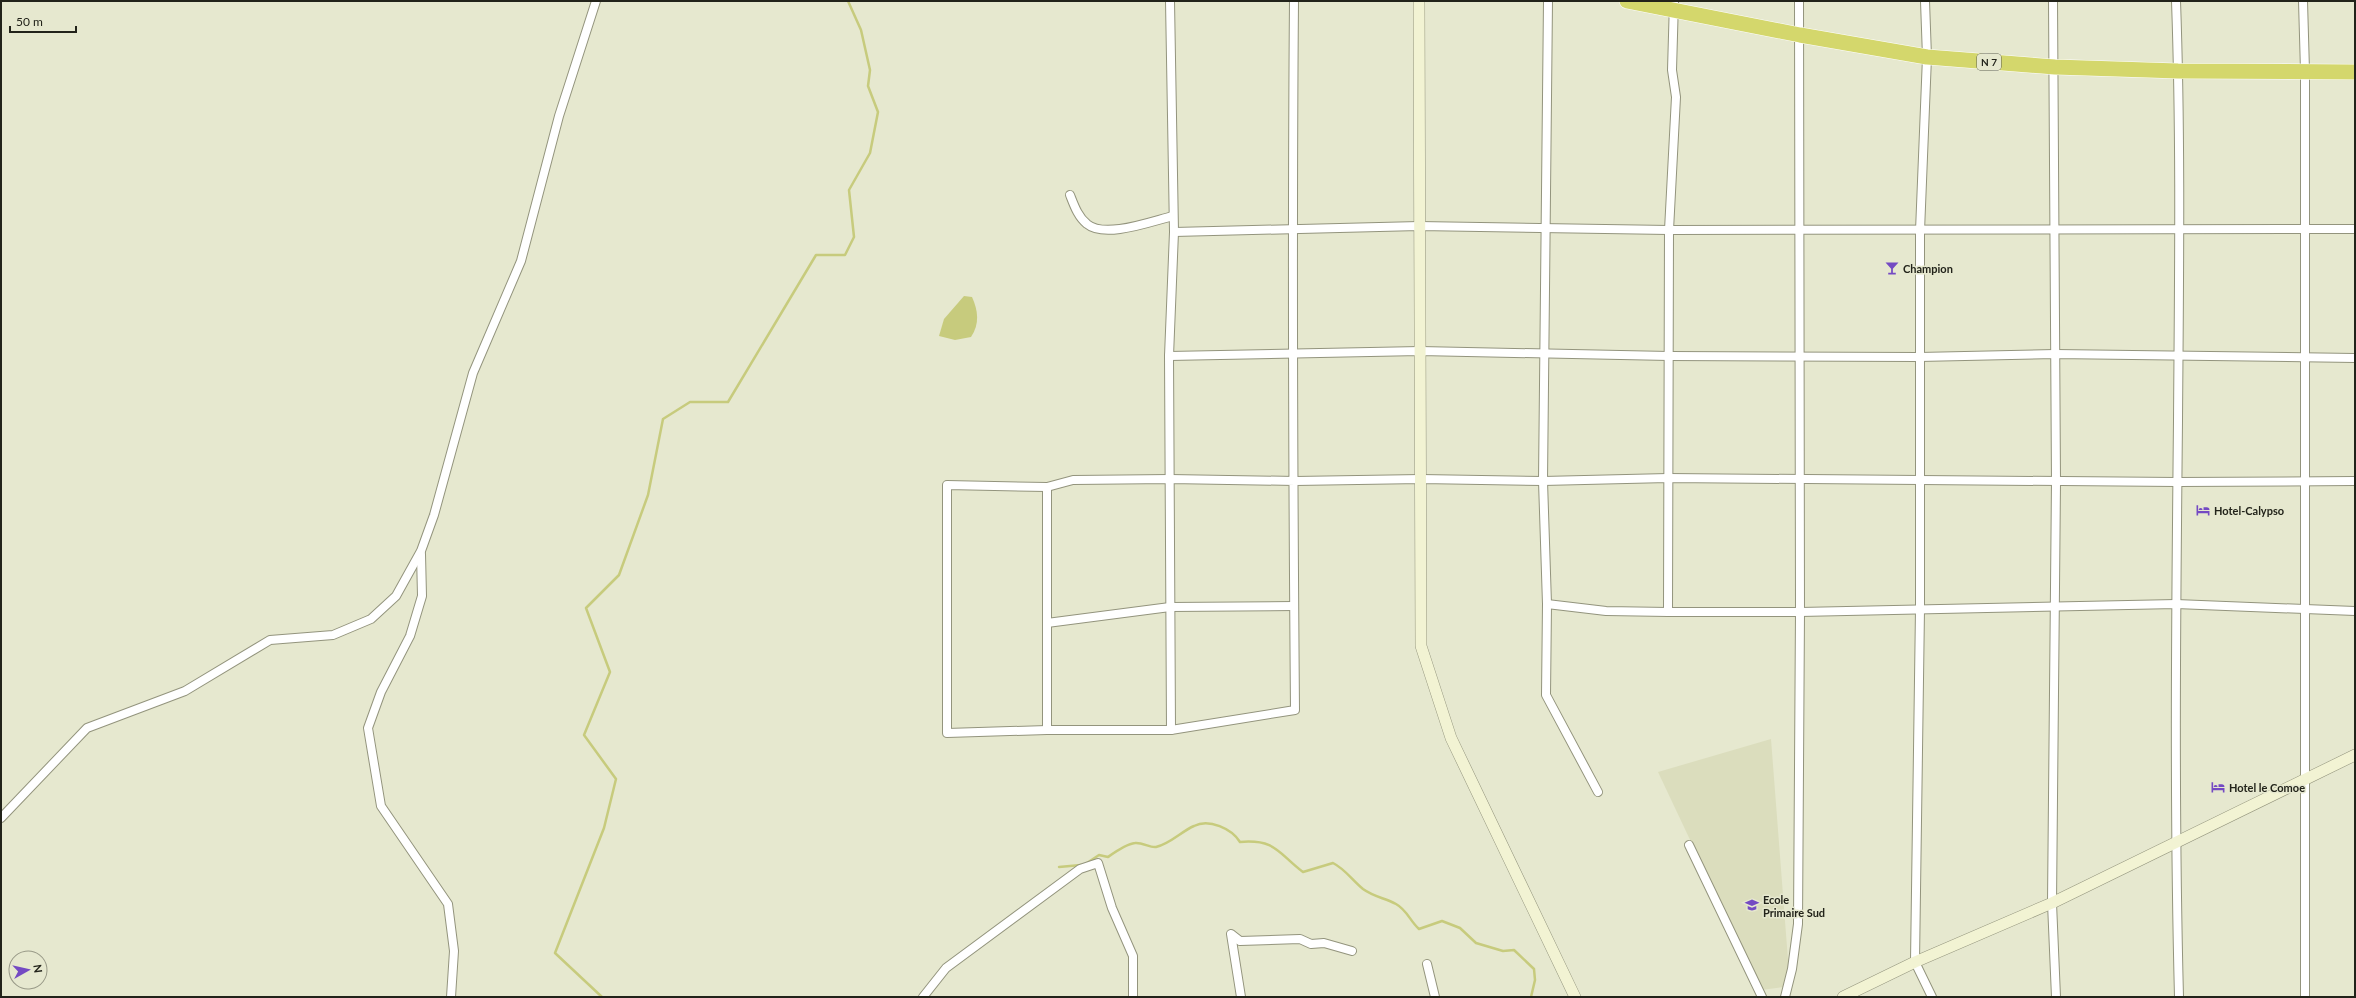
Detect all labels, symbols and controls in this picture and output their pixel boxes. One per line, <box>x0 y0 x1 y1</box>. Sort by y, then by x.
scale bar <box>10 8 76 34</box>
text: 50 m <box>16 14 43 29</box>
road number: N 7 <box>1977 54 2001 70</box>
bar icon: Champion <box>1884 260 1900 276</box>
place label: Champion <box>1903 262 1953 275</box>
hotel icon: Hotel-Calypso <box>2195 502 2211 518</box>
place label: Hotel-Calypso <box>2214 504 2284 517</box>
hotel icon: Hotel le Comoe <box>2210 779 2226 795</box>
place label: Hotel le Comoe <box>2229 781 2305 794</box>
place label: Ecole Primaire Sud <box>1763 893 1825 919</box>
school or university icon: Ecole Primaire Sud <box>1744 897 1760 913</box>
north arrow <box>8 950 48 990</box>
text: N <box>31 963 45 974</box>

